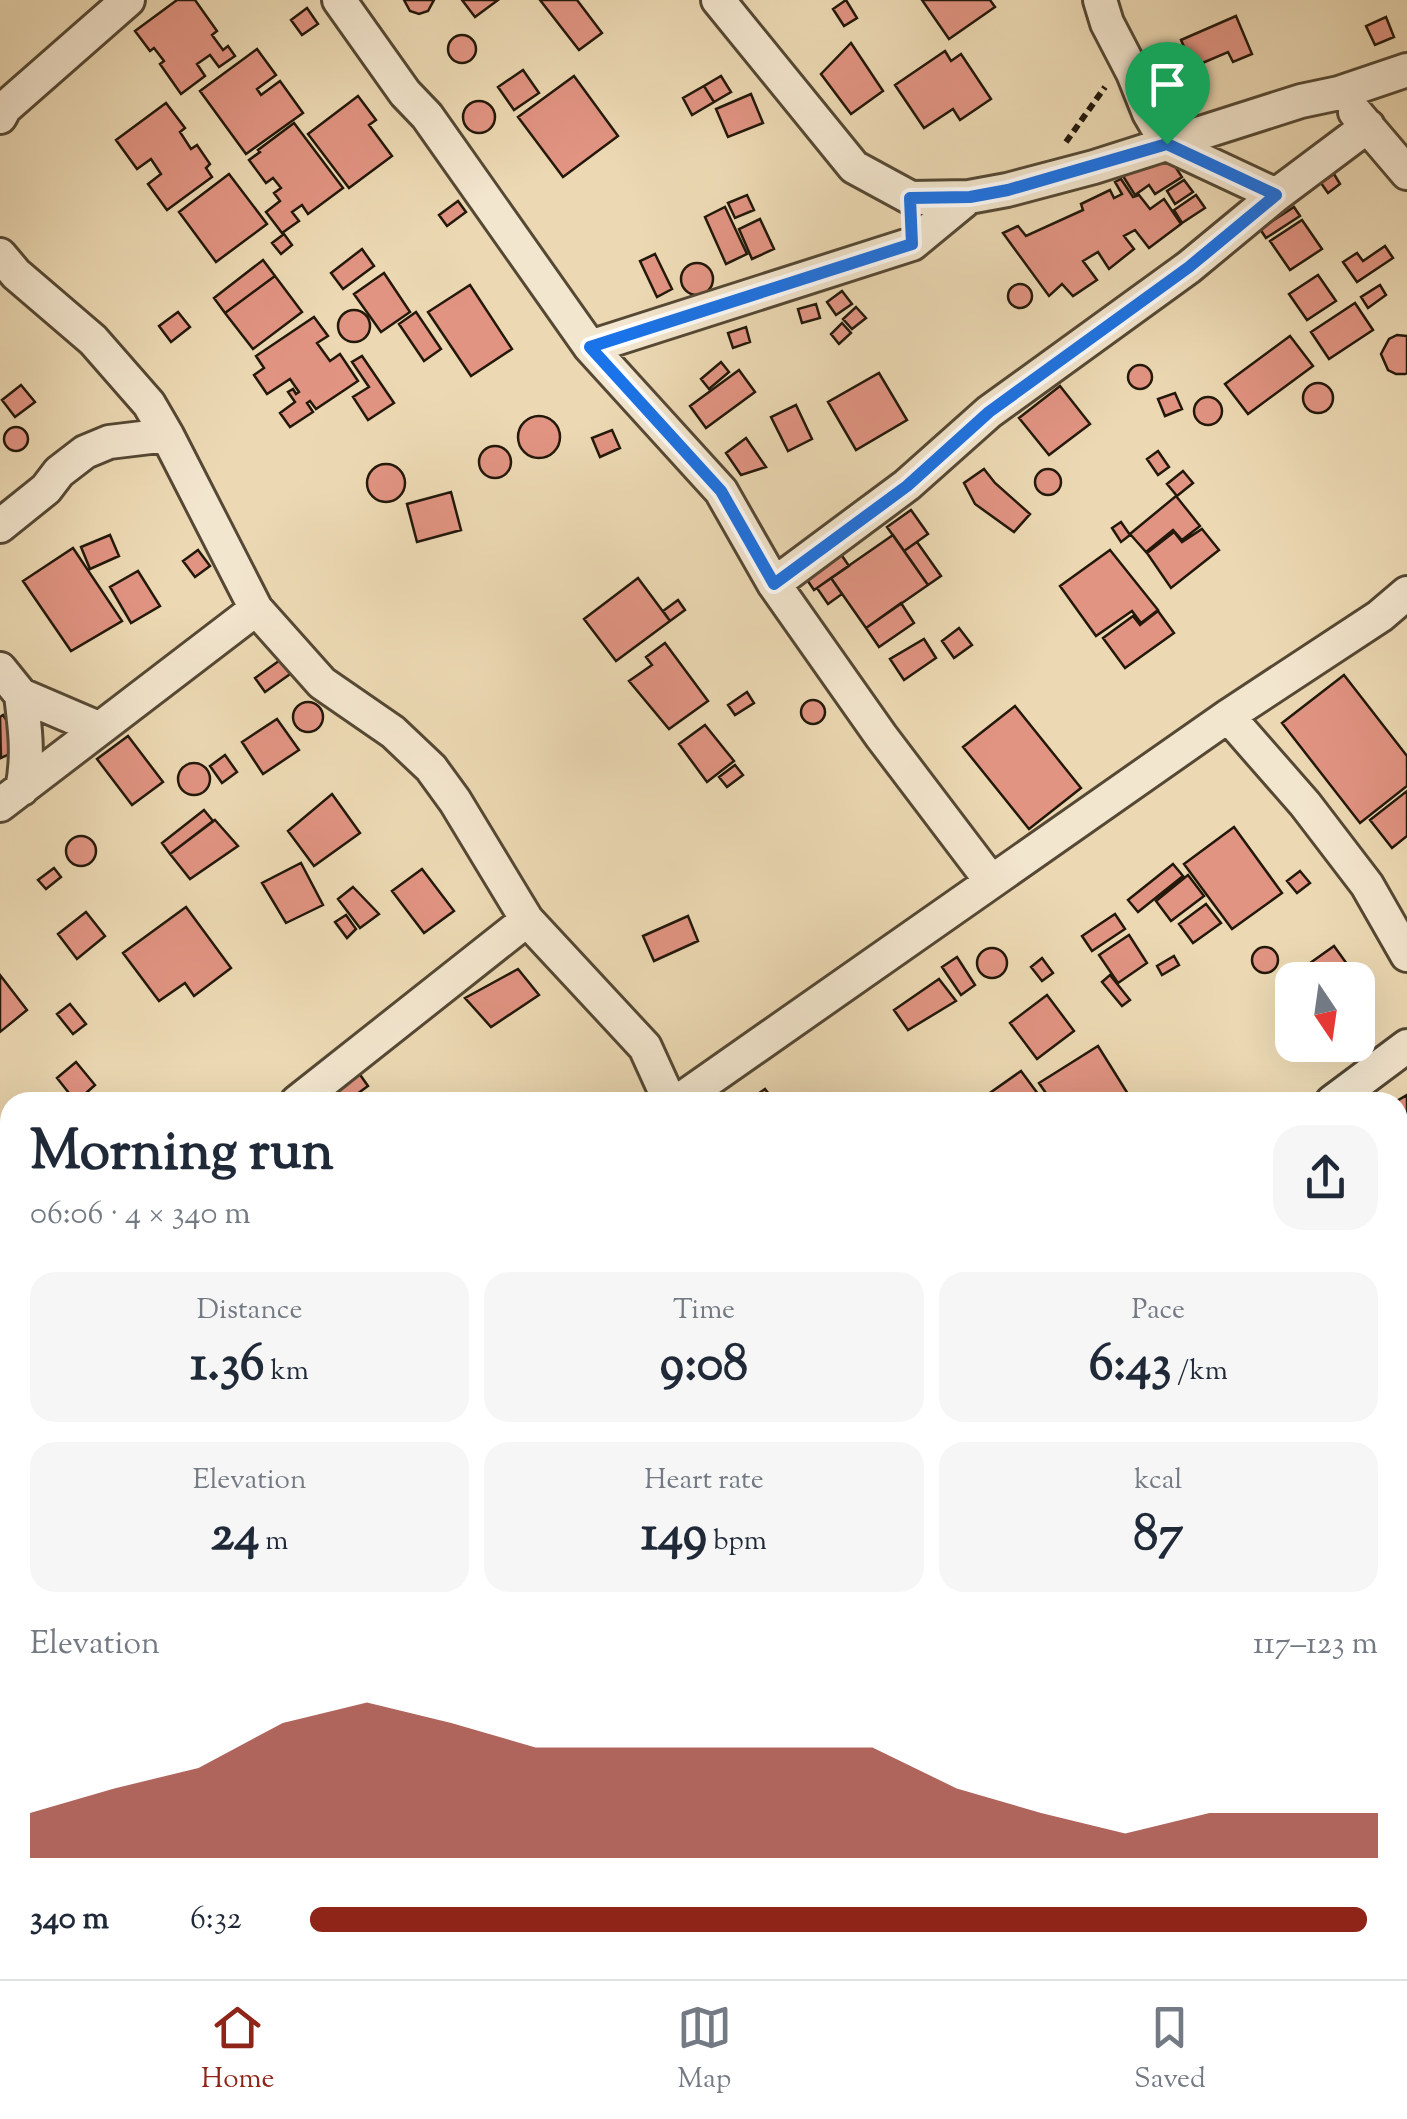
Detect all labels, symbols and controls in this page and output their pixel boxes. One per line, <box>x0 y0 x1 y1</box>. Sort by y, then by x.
pin <box>1125 42 1210 145</box>
icon: arrive <box>1140 57 1195 112</box>
north arrow <box>1275 962 1375 1062</box>
map controls <box>1275 962 1375 1062</box>
text: Morning run <box>30 1115 334 1194</box>
button: share <box>1273 1125 1378 1230</box>
text: 06:06 · 4 × 340 m <box>30 1192 251 1238</box>
text: Distance <box>197 1291 302 1331</box>
text: Time <box>673 1291 735 1331</box>
text: Pace <box>1132 1291 1185 1331</box>
text: 1.36 <box>190 1331 265 1403</box>
text: 9:08 <box>660 1331 748 1403</box>
text: 6:43 <box>1089 1331 1171 1403</box>
text: km <box>265 1352 309 1392</box>
text: /km <box>1171 1352 1228 1392</box>
text: Elevation <box>193 1461 306 1501</box>
text: Heart rate <box>644 1461 764 1501</box>
text: kcal <box>1134 1461 1182 1501</box>
text: 24 <box>211 1501 259 1573</box>
text: 149 <box>641 1501 707 1573</box>
text: 87 <box>1133 1501 1183 1573</box>
text: m <box>259 1522 289 1562</box>
text: bpm <box>707 1522 767 1562</box>
text: Elevation <box>30 1622 160 1668</box>
text: 117–123 m <box>1253 1622 1378 1668</box>
text: 340 m <box>30 1897 109 1943</box>
text: 6:32 <box>190 1897 242 1943</box>
tab: Home <box>201 2000 275 2100</box>
tab: Map <box>677 2000 732 2100</box>
tab: Saved <box>1134 2000 1206 2100</box>

